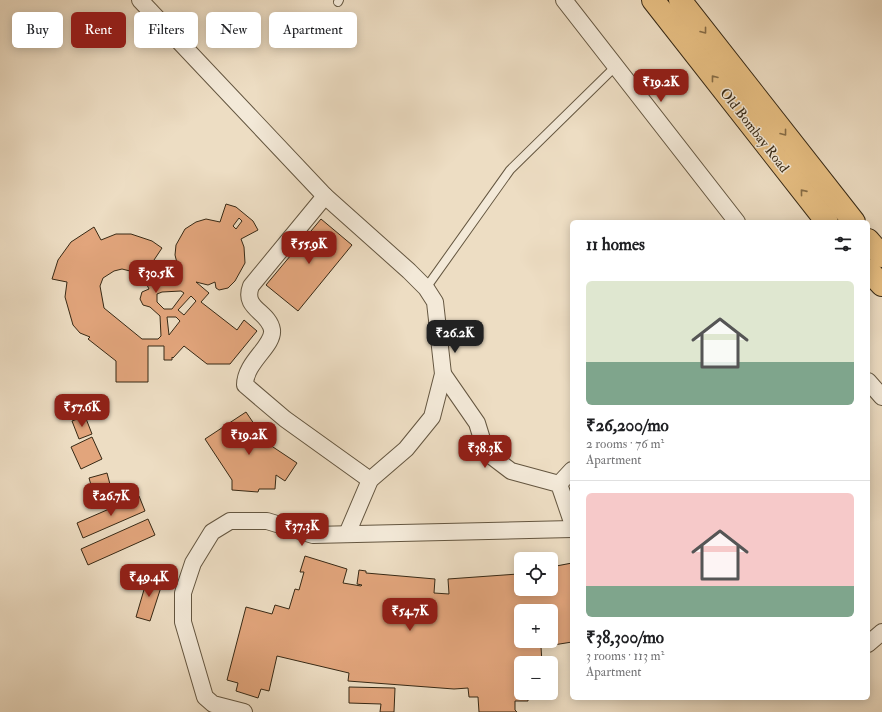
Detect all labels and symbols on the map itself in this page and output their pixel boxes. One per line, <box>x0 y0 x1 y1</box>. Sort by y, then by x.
one-way arrow <box>699 26 706 33</box>
pin: ₹19.2K <box>628 69 694 103</box>
one-way arrow <box>712 76 719 83</box>
street label: Old Bombay Road <box>716 85 793 177</box>
one-way arrow <box>779 129 786 136</box>
one-way arrow <box>801 189 808 196</box>
pin: ₹55.9K <box>276 231 342 265</box>
pin: ₹30.5K <box>123 260 189 294</box>
pin: ₹26.2K <box>422 320 488 354</box>
pin: ₹57.6K <box>49 394 115 428</box>
pin: ₹19.2K <box>216 422 282 456</box>
pin: ₹38.3K <box>452 435 518 469</box>
pin: ₹26.7K <box>78 483 144 517</box>
pin: ₹37.3K <box>269 513 335 547</box>
pin: ₹49.4K <box>116 564 182 598</box>
pin: ₹54.7K <box>377 598 443 632</box>

